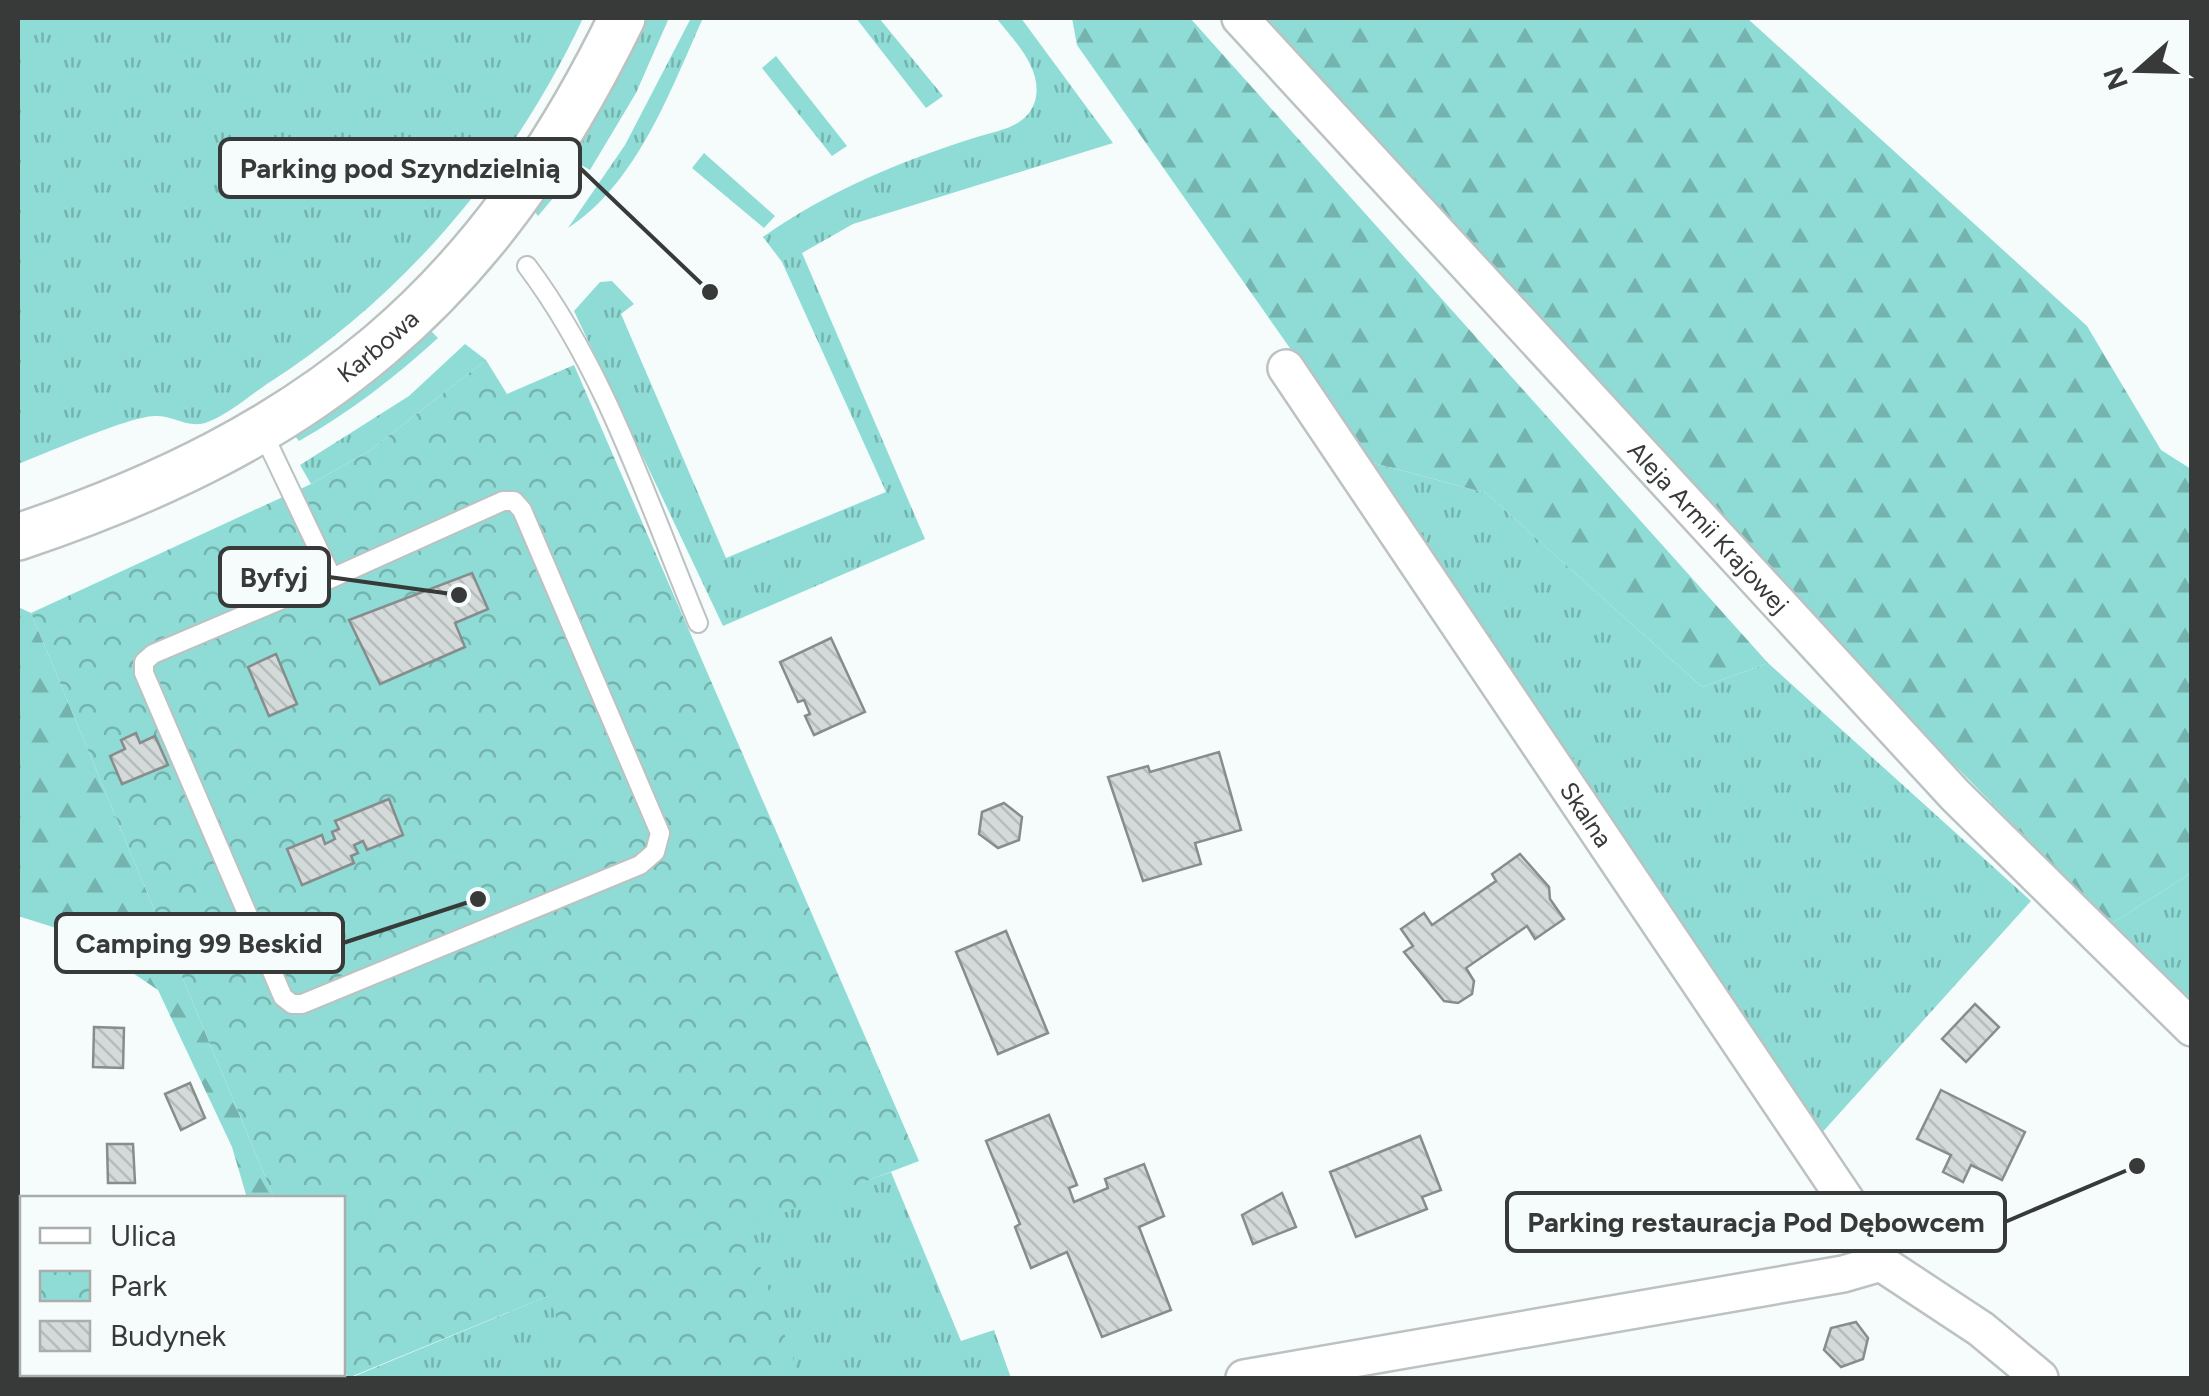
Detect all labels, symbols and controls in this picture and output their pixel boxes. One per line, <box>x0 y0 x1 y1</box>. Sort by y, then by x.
north arrow <box>2089 20 2189 120</box>
text: N <box>2096 63 2135 95</box>
callout: Parking pod Szyndzielnią <box>220 139 580 197</box>
text: Parking pod Szyndzielnią <box>240 151 560 185</box>
street label: Karbowa <box>331 303 425 389</box>
street label: Aleja Armii Krajowej <box>1622 435 1795 620</box>
callout: Byfyj <box>220 548 329 606</box>
text: Byfyj <box>240 560 308 594</box>
street label: Skalna <box>1554 776 1619 853</box>
callout: Camping 99 Beskid <box>56 914 343 972</box>
text: Camping 99 Beskid <box>75 926 323 960</box>
callout: Parking restauracja Pod Dębowcem <box>1507 1193 2005 1251</box>
legend <box>20 1196 345 1376</box>
text: Parking restauracja Pod Dębowcem <box>1527 1205 1985 1239</box>
text: Ulica <box>110 1217 176 1254</box>
text: Park <box>110 1267 168 1304</box>
text: Budynek <box>110 1317 227 1354</box>

